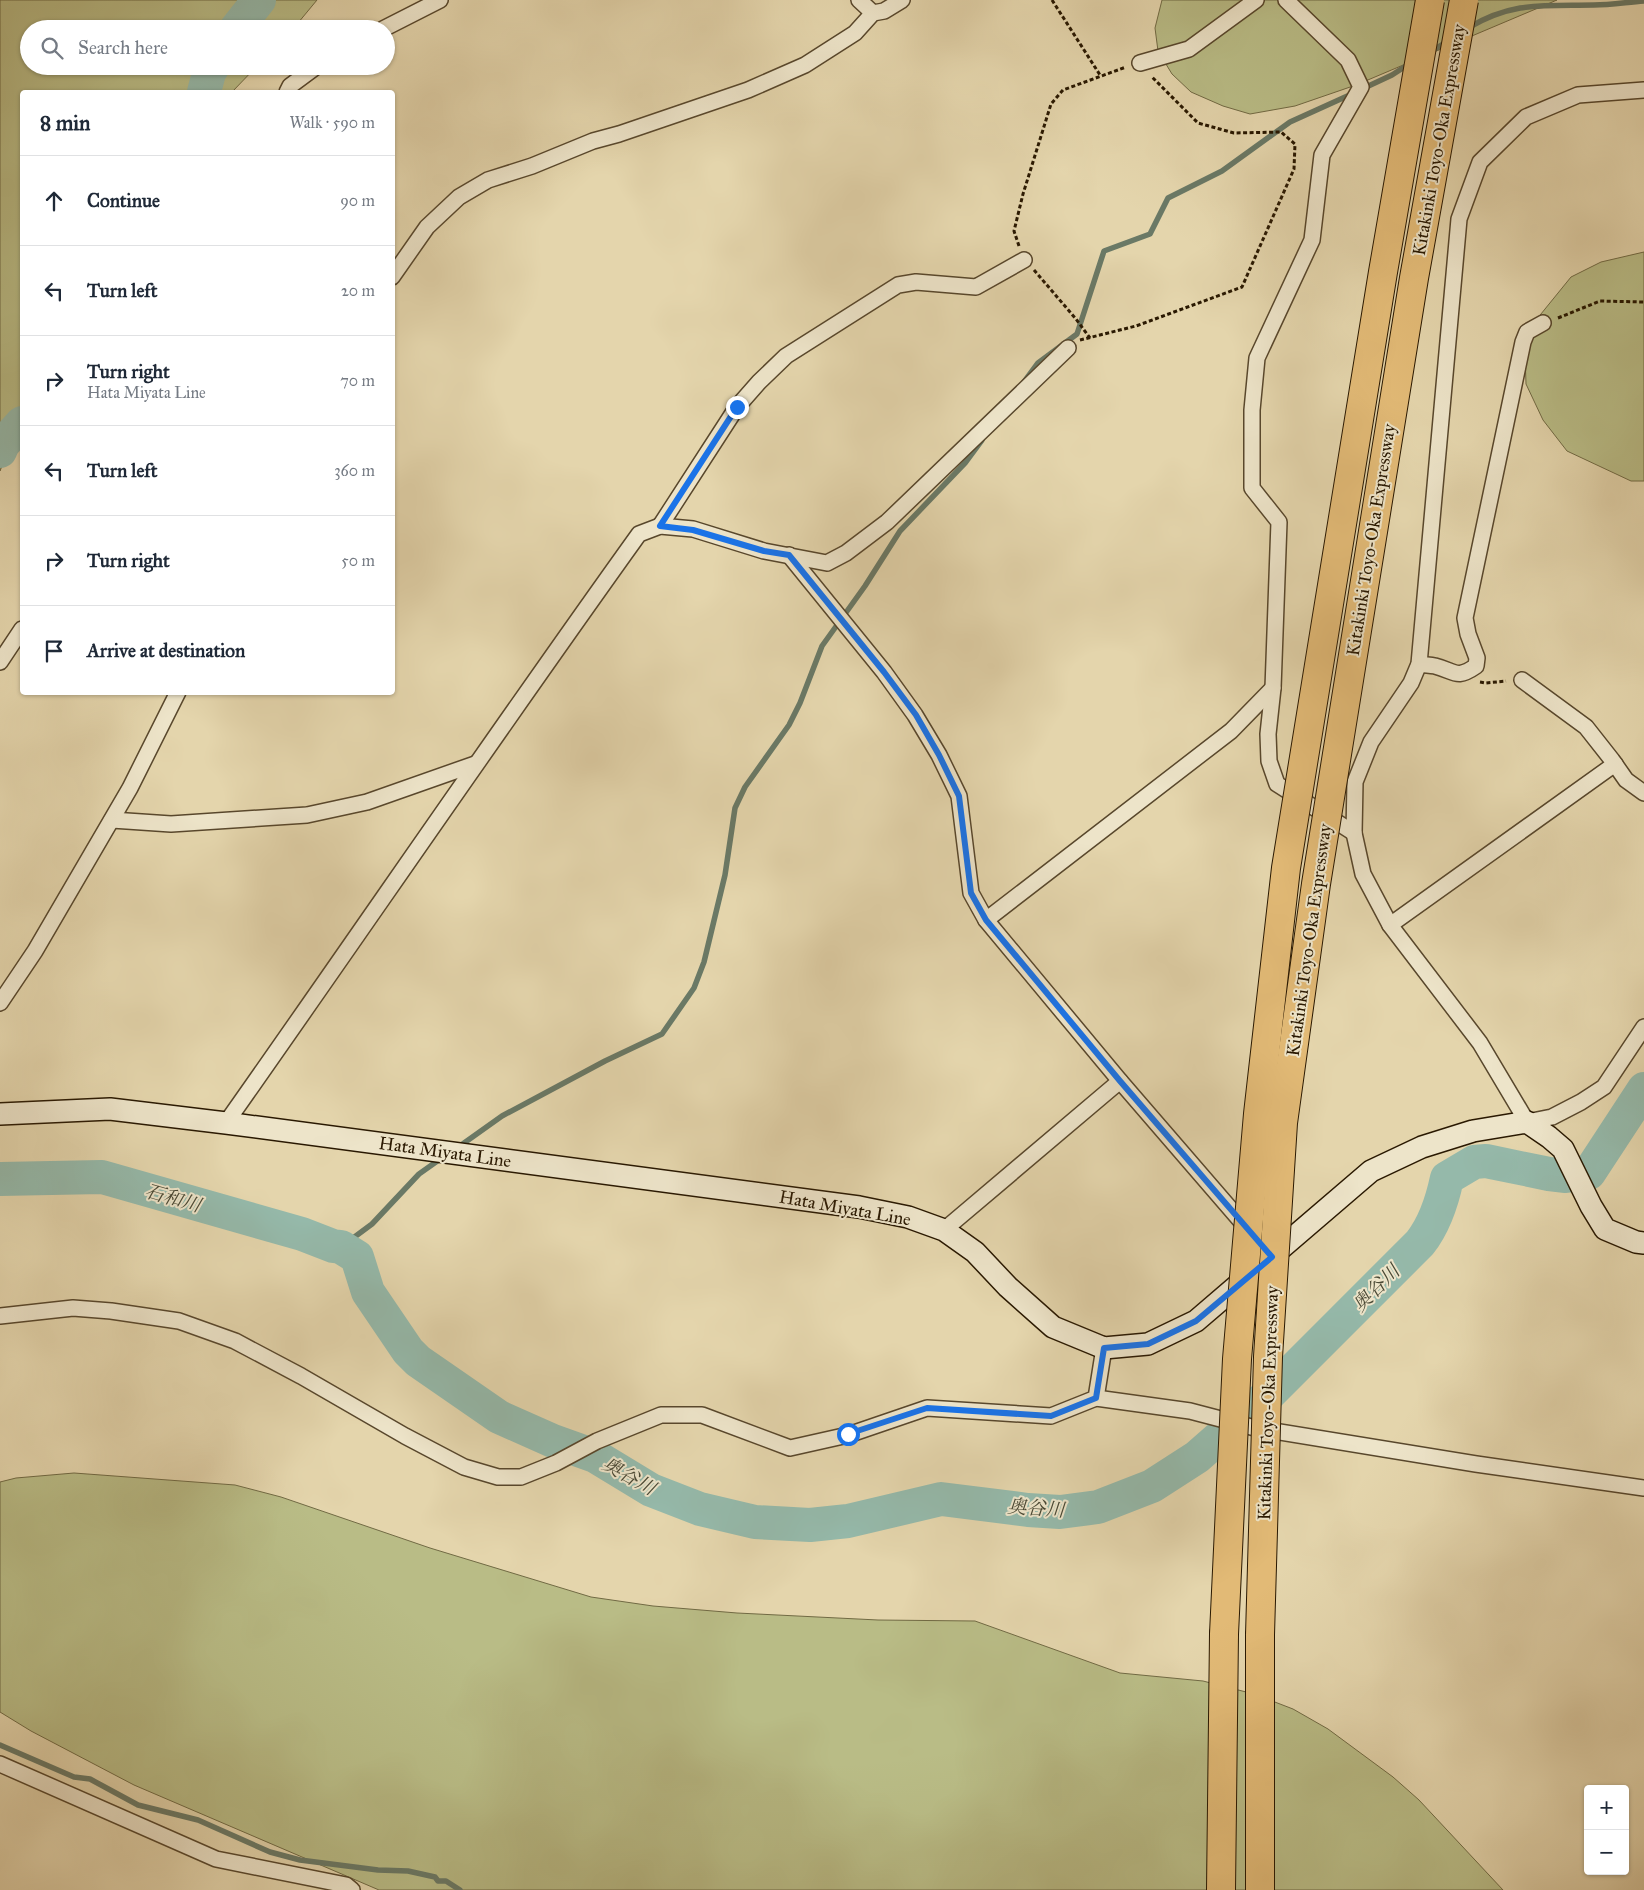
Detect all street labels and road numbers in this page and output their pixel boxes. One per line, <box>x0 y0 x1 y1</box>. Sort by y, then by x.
street label: Kitakinki Toyo-Oka Expressway <box>1408 22 1470 257</box>
street label: Kitakinki Toyo-Oka Expressway <box>1342 422 1400 658</box>
street label: Kitakinki Toyo-Oka Expressway <box>1282 822 1336 1058</box>
street label: Hata Miyata Line <box>377 1132 513 1172</box>
street label: Hata Miyata Line <box>777 1186 913 1230</box>
street label: Kitakinki Toyo-Oka Expressway <box>1253 1285 1283 1521</box>

